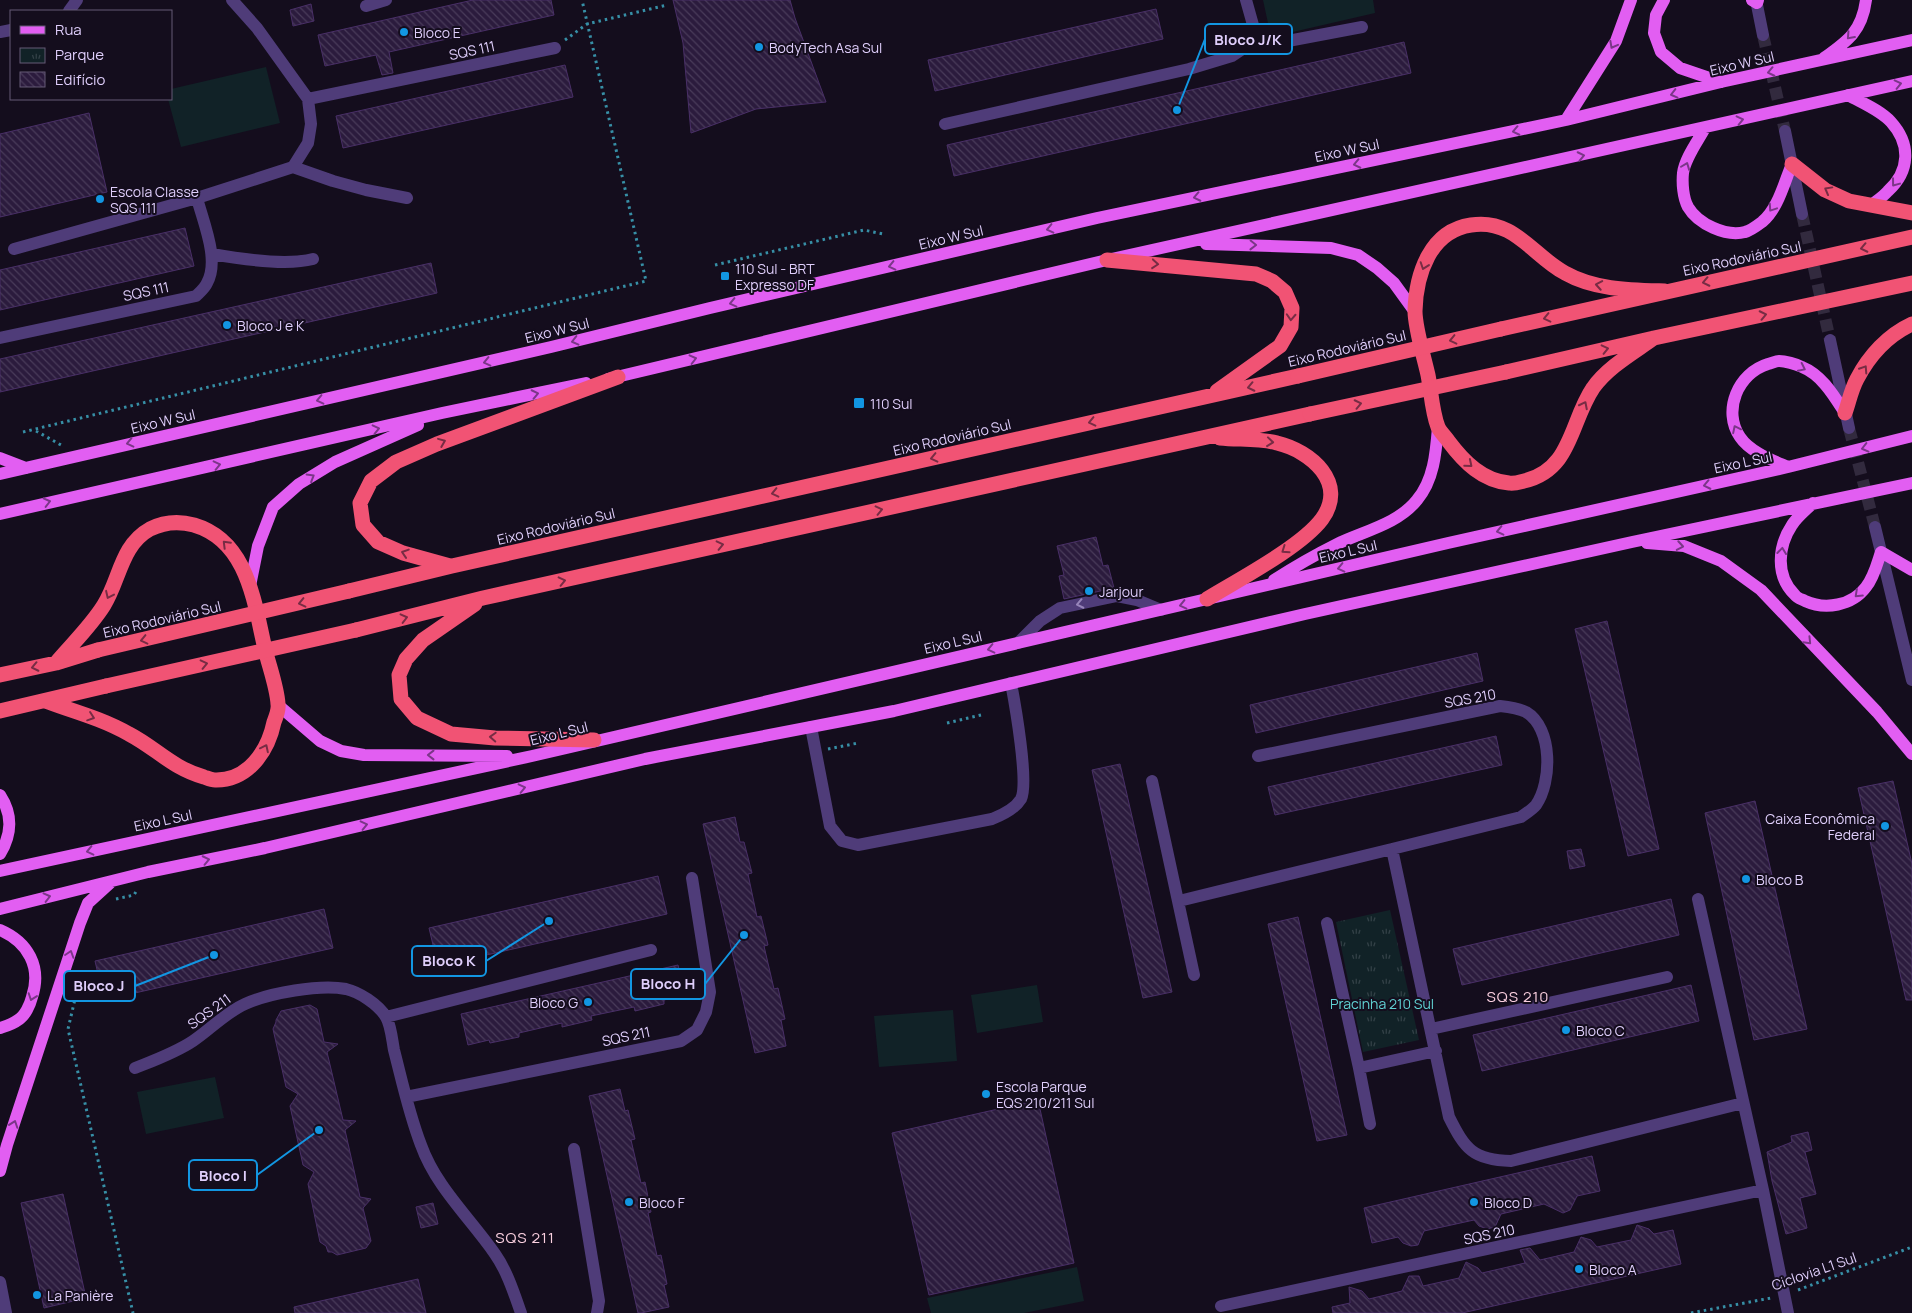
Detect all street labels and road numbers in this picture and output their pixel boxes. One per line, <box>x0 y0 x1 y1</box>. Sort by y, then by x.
street label: SQS 111 <box>447 36 497 64</box>
street label: Eixo W Sul <box>1708 46 1776 80</box>
street label: Eixo W Sul <box>1313 134 1381 166</box>
street label: Eixo W Sul <box>917 220 985 254</box>
street label: Eixo Rodoviário Sul <box>1681 236 1803 280</box>
street label: SQS 111 <box>121 277 171 305</box>
street label: Eixo W Sul <box>523 313 591 347</box>
street label: Eixo Rodoviário Sul <box>1286 325 1408 371</box>
street label: Eixo W Sul <box>129 404 197 438</box>
street label: Eixo Rodoviário Sul <box>891 414 1013 460</box>
street label: Eixo L Sul <box>1712 447 1774 477</box>
street label: Eixo Rodoviário Sul <box>495 503 617 549</box>
street label: Eixo L Sul <box>1317 535 1379 567</box>
street label: Eixo Rodoviário Sul <box>101 596 223 642</box>
street label: Eixo L Sul <box>922 626 984 658</box>
street label: SQS 210 <box>1443 684 1497 712</box>
street label: Eixo L Sul <box>528 717 590 749</box>
street label: Eixo L Sul <box>132 805 194 835</box>
street label: SQS 211 <box>184 989 234 1033</box>
street label: SQS 211 <box>600 1022 652 1050</box>
street label: SQS 210 <box>1462 1219 1516 1249</box>
street label: Ciclovia L1 Sul <box>1769 1248 1859 1294</box>

